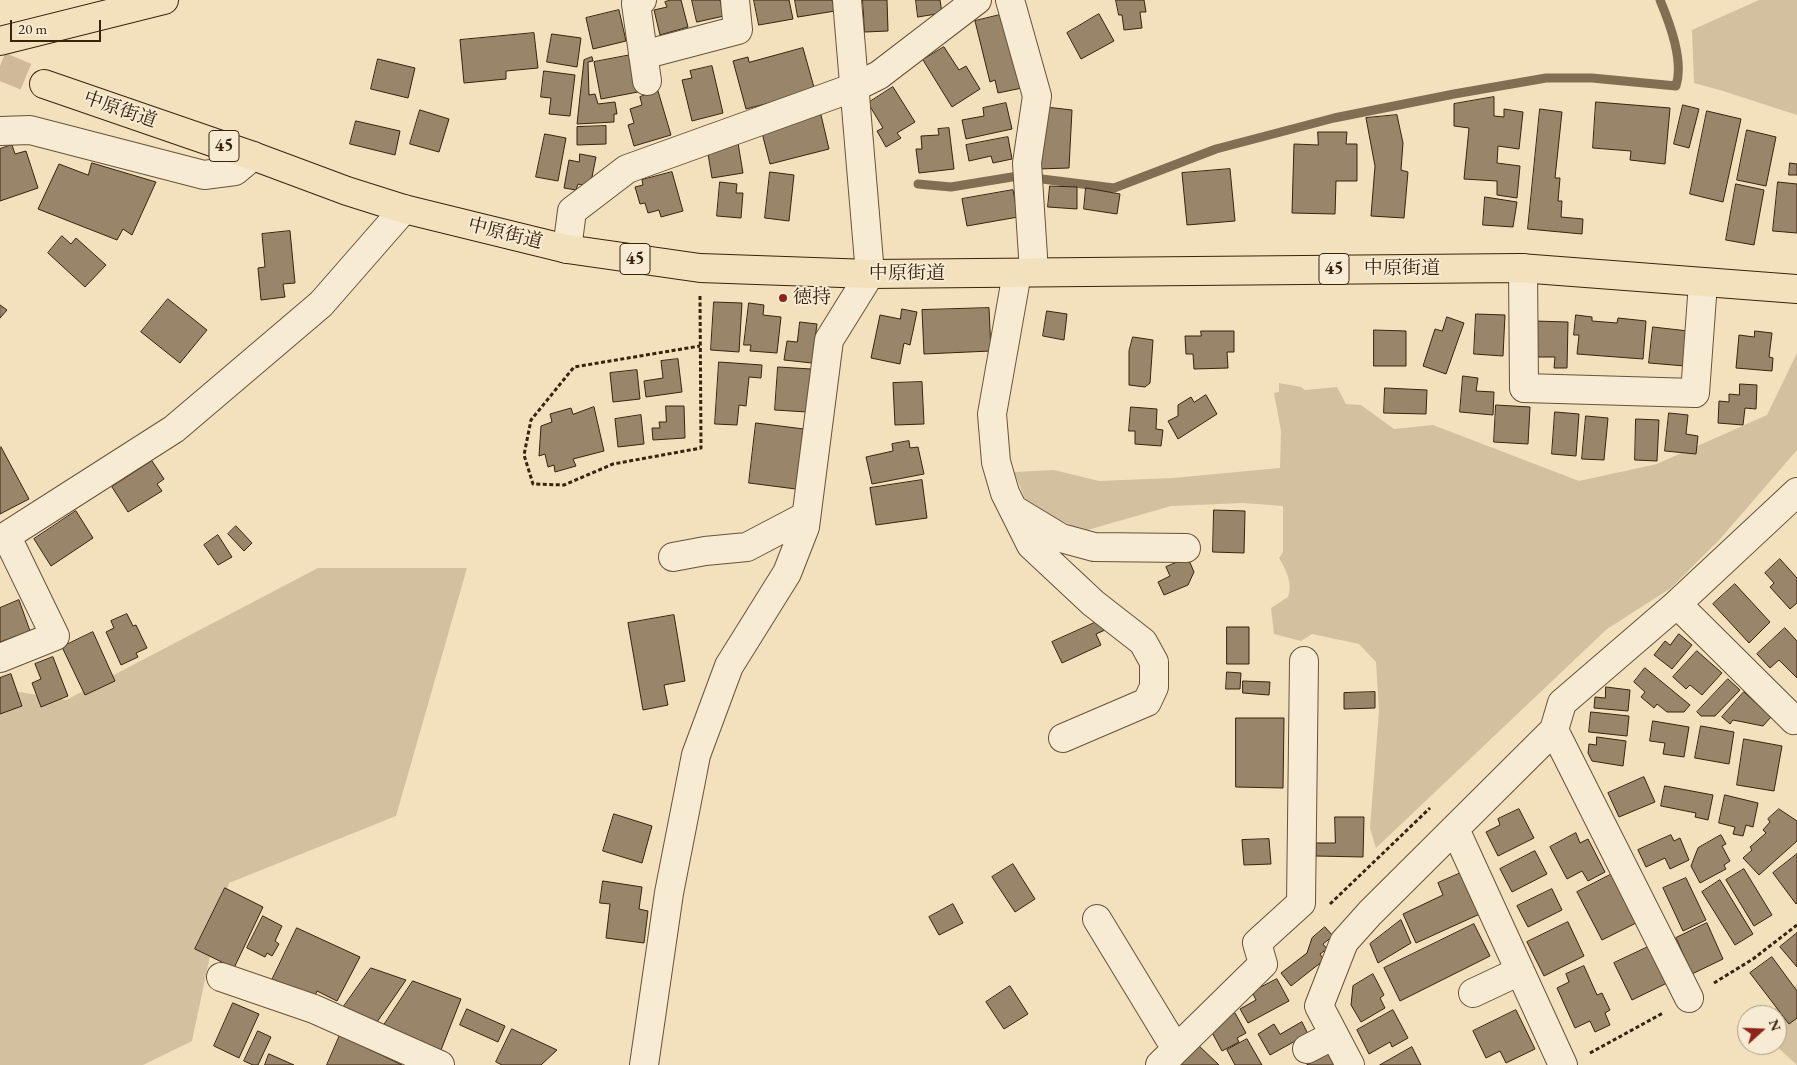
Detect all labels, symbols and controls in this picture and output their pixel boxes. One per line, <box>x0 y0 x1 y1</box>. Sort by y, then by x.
scale bar <box>12 10 104 42</box>
text: 20 m <box>18 19 47 38</box>
street label: 中原街道 <box>80 87 160 133</box>
road number: 45 <box>209 130 239 162</box>
street label: 中原街道 <box>465 214 545 254</box>
road number: 45 <box>620 243 650 274</box>
road number: 45 <box>1319 253 1349 284</box>
street label: 中原街道 <box>1364 258 1440 280</box>
street label: 中原街道 <box>869 263 945 285</box>
place label: 徳持 <box>793 287 831 309</box>
marker: 徳持 <box>777 292 789 304</box>
north arrow <box>1737 1005 1787 1055</box>
text: N <box>1765 1017 1786 1034</box>

